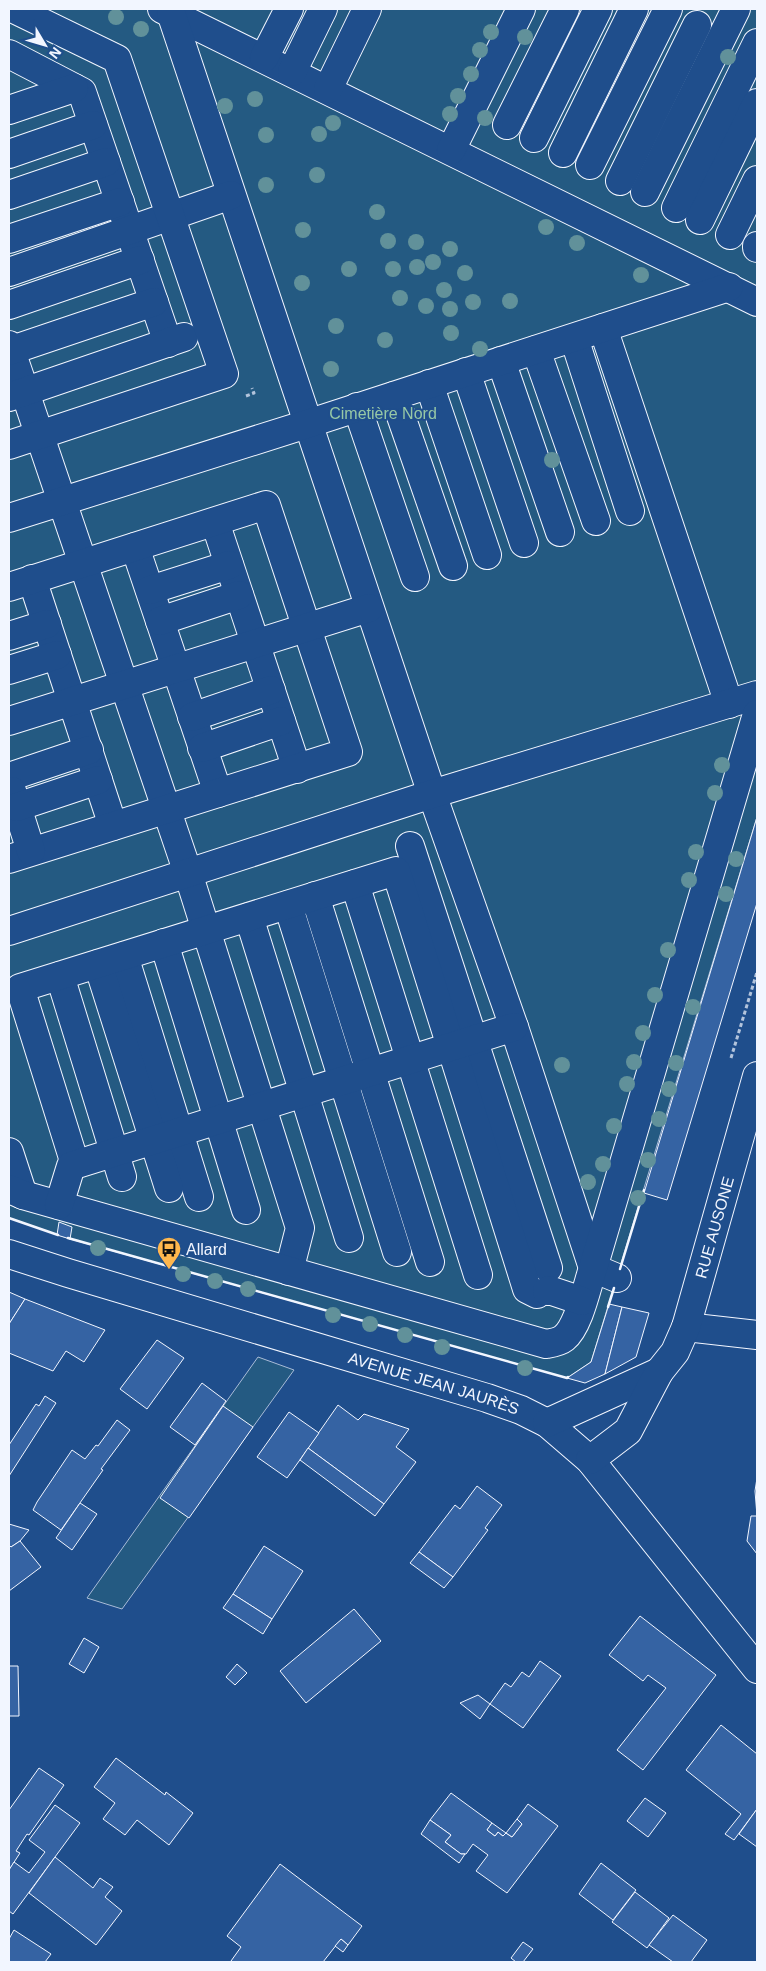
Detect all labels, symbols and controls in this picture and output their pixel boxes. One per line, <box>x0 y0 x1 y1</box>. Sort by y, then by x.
north arrow <box>20 20 70 70</box>
text: N <box>46 44 65 62</box>
park label: Cimetière Nord <box>329 405 437 422</box>
street label: RUE AUSONE <box>692 1175 737 1280</box>
bus stop icon: Allard <box>156 1236 182 1270</box>
place label: Allard <box>186 1241 227 1258</box>
street label: AVENUE JEAN JAURÈS <box>346 1349 521 1418</box>

